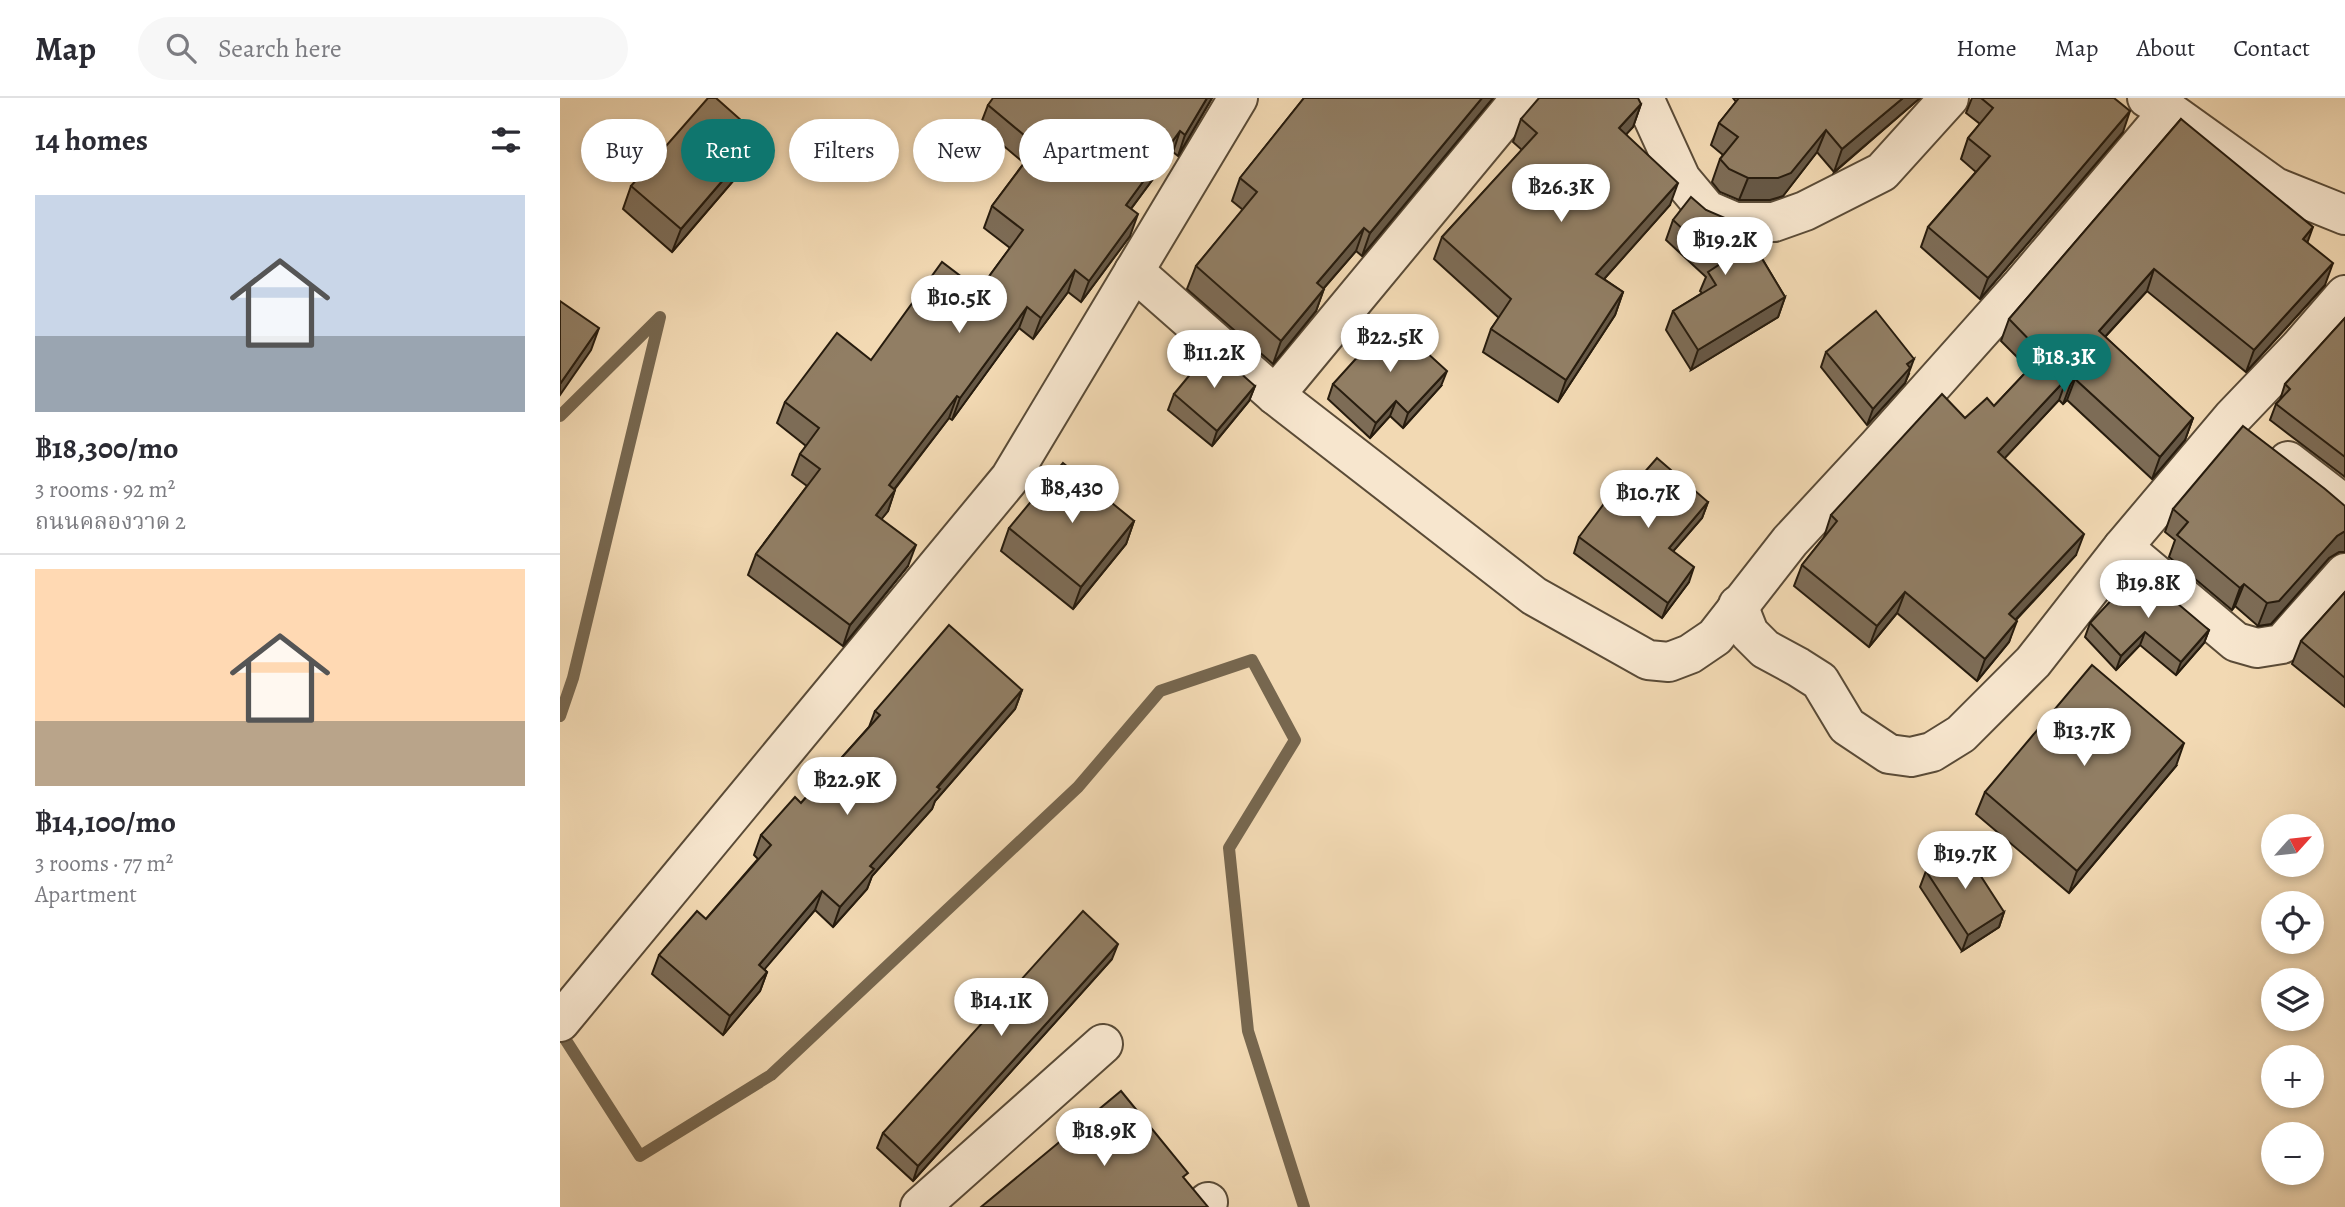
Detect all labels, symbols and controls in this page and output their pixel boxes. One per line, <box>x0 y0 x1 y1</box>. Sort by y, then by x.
search box <box>138 17 628 80</box>
text: Map <box>35 26 96 71</box>
icon: search <box>162 29 200 67</box>
text: Search here <box>218 31 342 66</box>
text: Home <box>1956 32 2017 64</box>
text: Map <box>2055 32 2099 64</box>
text: About <box>2137 32 2195 64</box>
text: Contact <box>2233 32 2310 64</box>
chip: Buy <box>581 119 667 182</box>
chip: Rent <box>681 119 775 182</box>
chip: Filters <box>789 119 899 182</box>
chip: New <box>913 119 1005 182</box>
chip: Apartment <box>1019 119 1174 182</box>
text: 14 homes <box>35 120 148 160</box>
icon: filters <box>487 121 525 159</box>
pin: ฿26.3K <box>1504 164 1618 224</box>
text: ฿26.3K <box>1528 171 1594 202</box>
pin: ฿19.2K <box>1668 218 1782 277</box>
text: ฿19.2K <box>1693 224 1757 255</box>
icon: home <box>217 240 343 366</box>
pin: ฿10.5K <box>902 275 1016 335</box>
text: ฿10.5K <box>927 282 991 313</box>
pin: ฿22.5K <box>1333 314 1447 374</box>
text: ฿22.5K <box>1357 321 1423 352</box>
pin: ฿11.2K <box>1157 330 1271 390</box>
pin: ฿18.3K <box>2007 334 2121 394</box>
text: ฿11.2K <box>1183 337 1245 368</box>
text: ฿18.3K <box>2032 341 2096 372</box>
text: ฿18,300/mo <box>35 428 179 468</box>
pin: ฿8,430 <box>1015 466 1129 525</box>
pin: ฿10.7K <box>1591 470 1705 530</box>
text: ฿8,430 <box>1041 472 1103 503</box>
text: 3 rooms · 92 m² <box>35 474 175 505</box>
text: ฿10.7K <box>1616 477 1680 508</box>
text: ถนนคลองวาด 2 <box>35 506 186 537</box>
pin: ฿19.8K <box>2091 560 2205 620</box>
text: ฿19.8K <box>2116 567 2180 598</box>
icon: home <box>217 615 343 741</box>
pin: ฿13.7K <box>2027 708 2141 768</box>
text: ฿13.7K <box>2053 715 2115 746</box>
pin: ฿22.9K <box>790 758 904 817</box>
text: ฿22.9K <box>813 764 881 795</box>
text: ฿14,100/mo <box>35 802 176 842</box>
north arrow <box>2261 814 2324 877</box>
map controls <box>2261 814 2324 1185</box>
pin: ฿19.7K <box>1908 832 2022 891</box>
text: ฿19.7K <box>1934 838 1997 869</box>
text: 3 rooms · 77 m² <box>35 848 173 879</box>
text: Apartment <box>35 879 137 910</box>
button: locate <box>2261 891 2324 954</box>
button: layers <box>2261 968 2324 1031</box>
pin: ฿14.1K <box>944 978 1058 1038</box>
text: ฿14.1K <box>970 985 1032 1016</box>
button: + <box>2261 1045 2324 1108</box>
pin: ฿18.9K <box>1047 1108 1161 1168</box>
text: ฿18.9K <box>1072 1115 1136 1146</box>
button: − <box>2261 1122 2324 1185</box>

